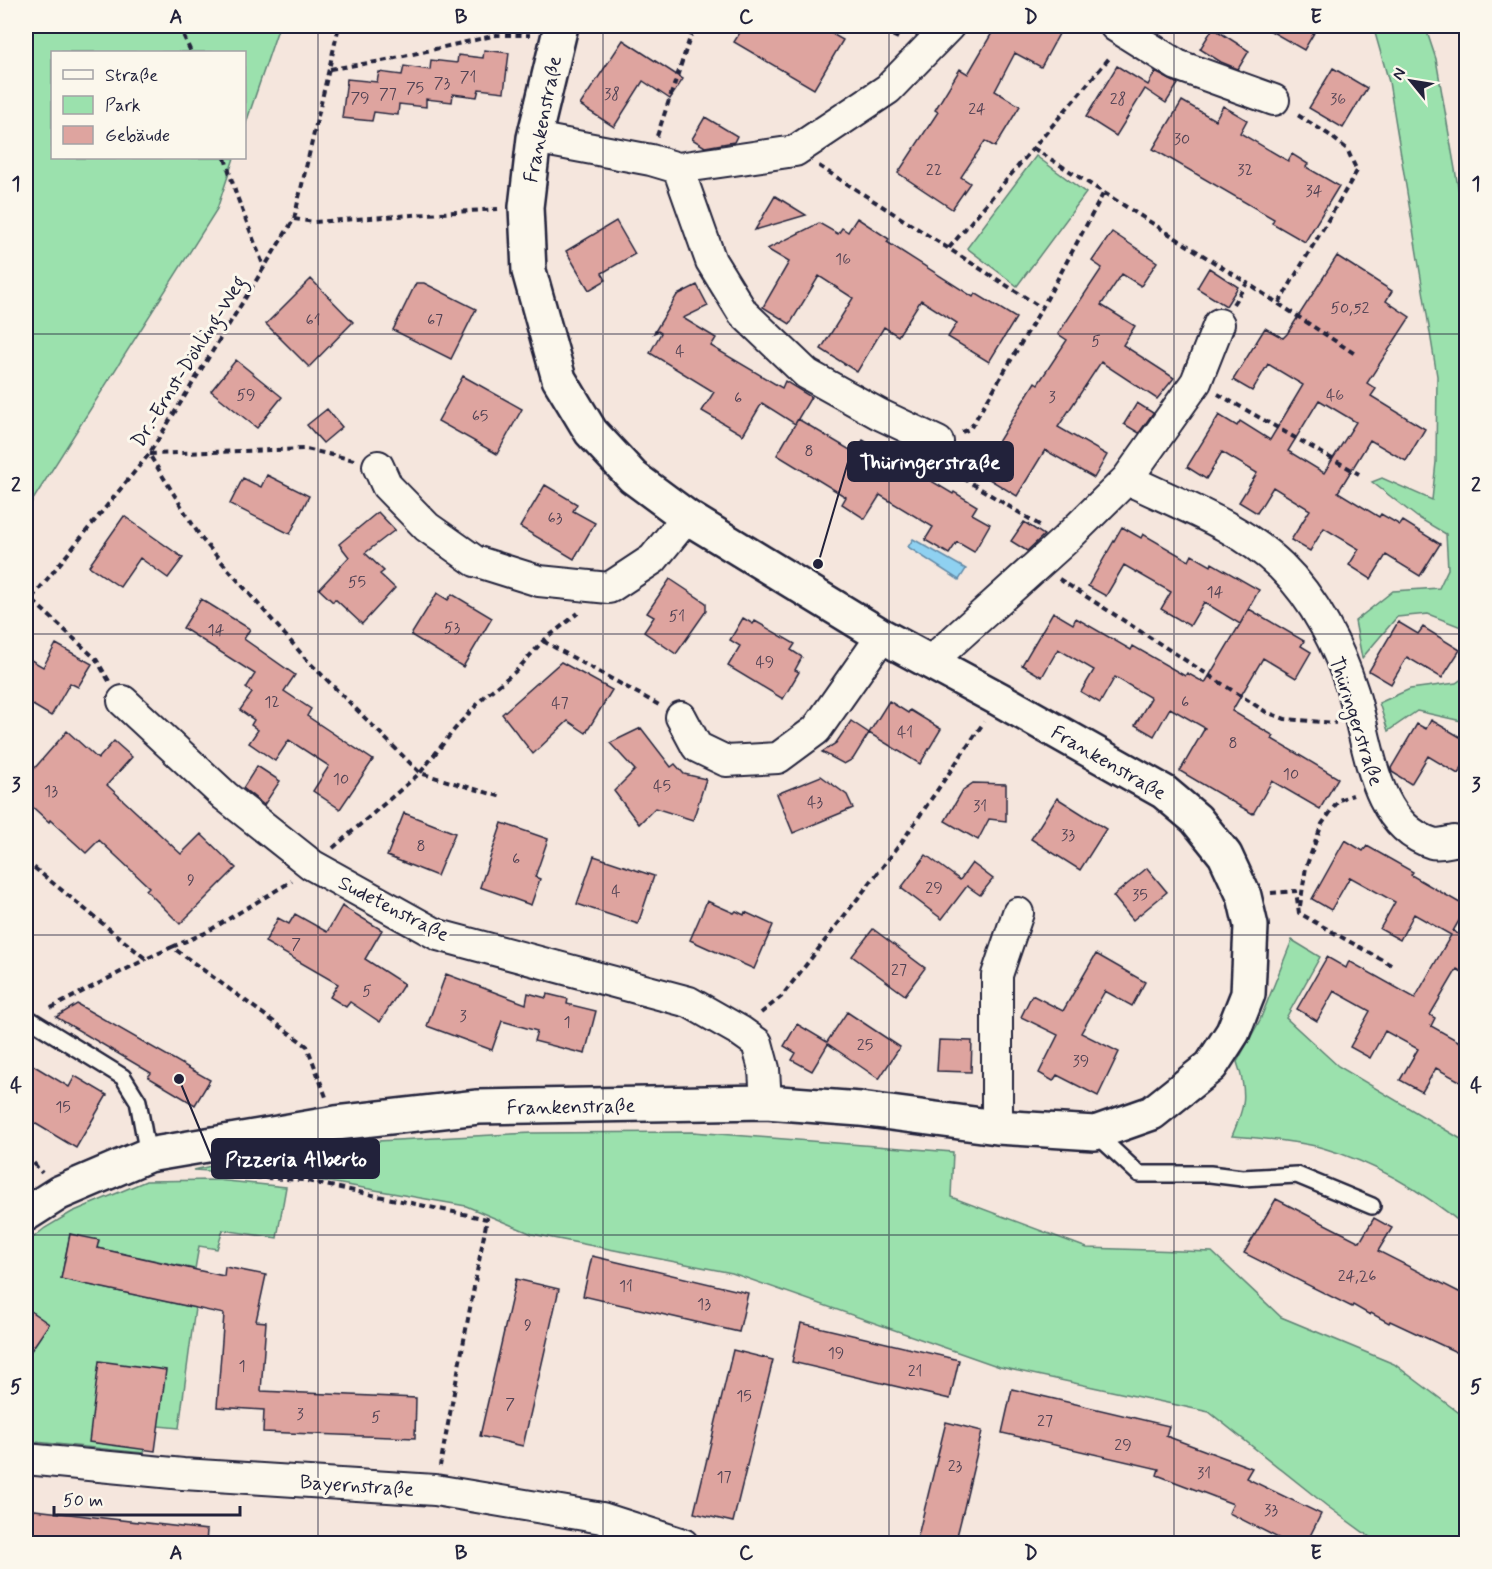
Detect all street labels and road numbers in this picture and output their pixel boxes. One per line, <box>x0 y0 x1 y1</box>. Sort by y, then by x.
street label: Frankenstraße <box>518 53 569 185</box>
street label: Dr.-Ernst-Döhling-Weg <box>125 271 255 454</box>
street label: Thüringerstraße <box>1321 653 1389 790</box>
street label: Frankenstraße <box>1046 719 1171 807</box>
street label: Sudetenstraße <box>333 870 454 949</box>
street label: Frankenstraße <box>507 1093 636 1122</box>
street label: Bayernstraße <box>299 1469 415 1504</box>

